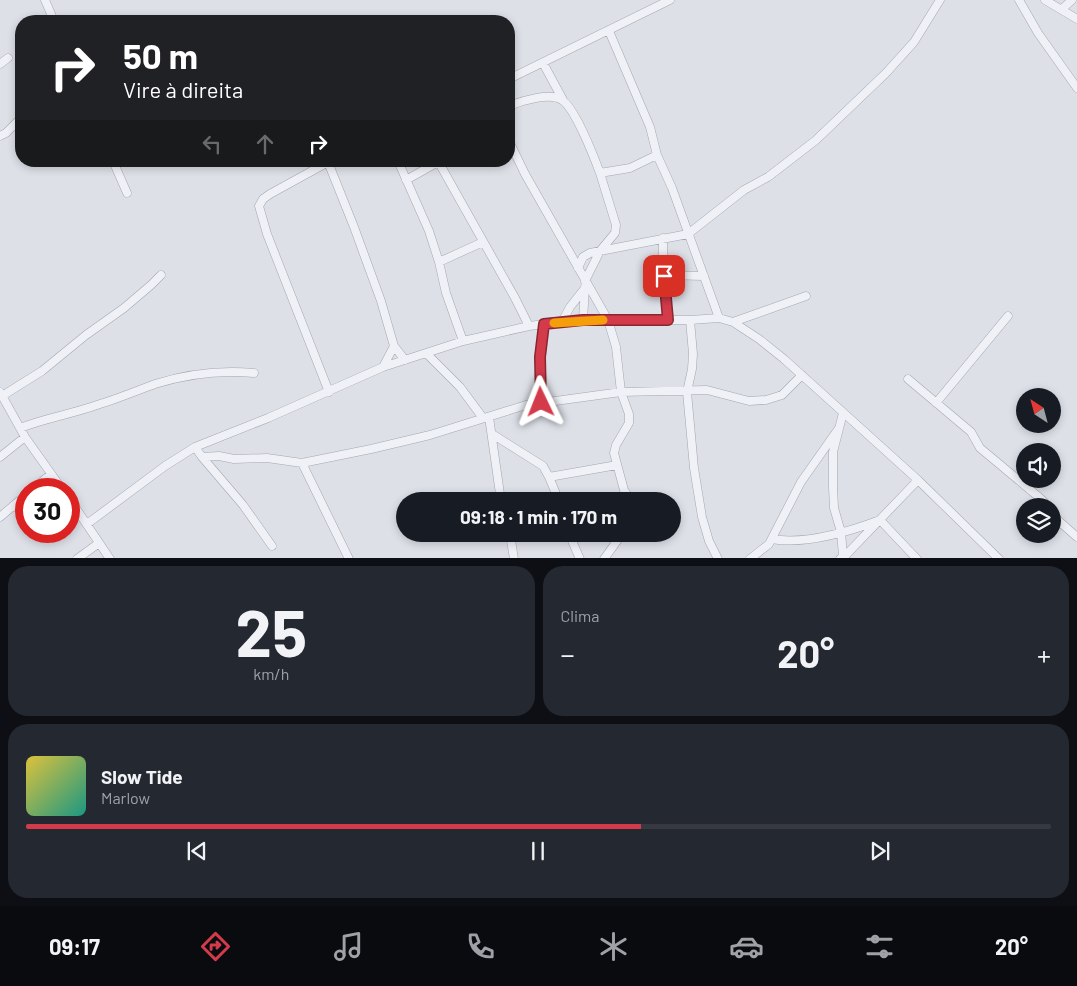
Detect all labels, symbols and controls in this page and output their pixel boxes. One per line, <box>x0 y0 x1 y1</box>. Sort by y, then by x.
text: 50 m <box>123 34 198 76</box>
icon: right <box>40 35 105 100</box>
text: Vire à direita <box>123 76 243 102</box>
icon: left <box>198 130 226 158</box>
icon: ahead <box>251 130 279 158</box>
icon: right <box>304 130 332 158</box>
pin <box>643 255 685 297</box>
icon: arrive <box>650 262 678 290</box>
position arrow <box>514 375 566 427</box>
north arrow <box>1016 388 1061 432</box>
map controls <box>1016 388 1061 543</box>
button: sound <box>1016 443 1061 488</box>
speed limit sign: 30 <box>15 478 80 543</box>
button: layers <box>1016 498 1061 543</box>
text: 09:18 · 1 min · 170 m <box>460 505 617 528</box>
text: 25 <box>236 592 307 670</box>
text: Clima <box>561 606 599 625</box>
text: 20° <box>777 630 834 676</box>
text: − <box>561 637 575 671</box>
text: + <box>1037 637 1051 671</box>
text: km/h <box>253 664 289 683</box>
text: Slow Tide <box>101 765 183 788</box>
text: Marlow <box>101 788 150 807</box>
icon: previous <box>183 837 211 865</box>
icon: pause <box>524 837 552 865</box>
icon: next <box>866 837 894 865</box>
icon: directions <box>198 929 233 964</box>
icon: music <box>331 929 366 964</box>
icon: phone <box>463 929 498 964</box>
icon: climate <box>596 929 631 964</box>
icon: car <box>729 929 764 964</box>
icon: filters <box>862 929 897 964</box>
text: 09:17 <box>49 933 100 959</box>
text: 20° <box>995 933 1028 959</box>

